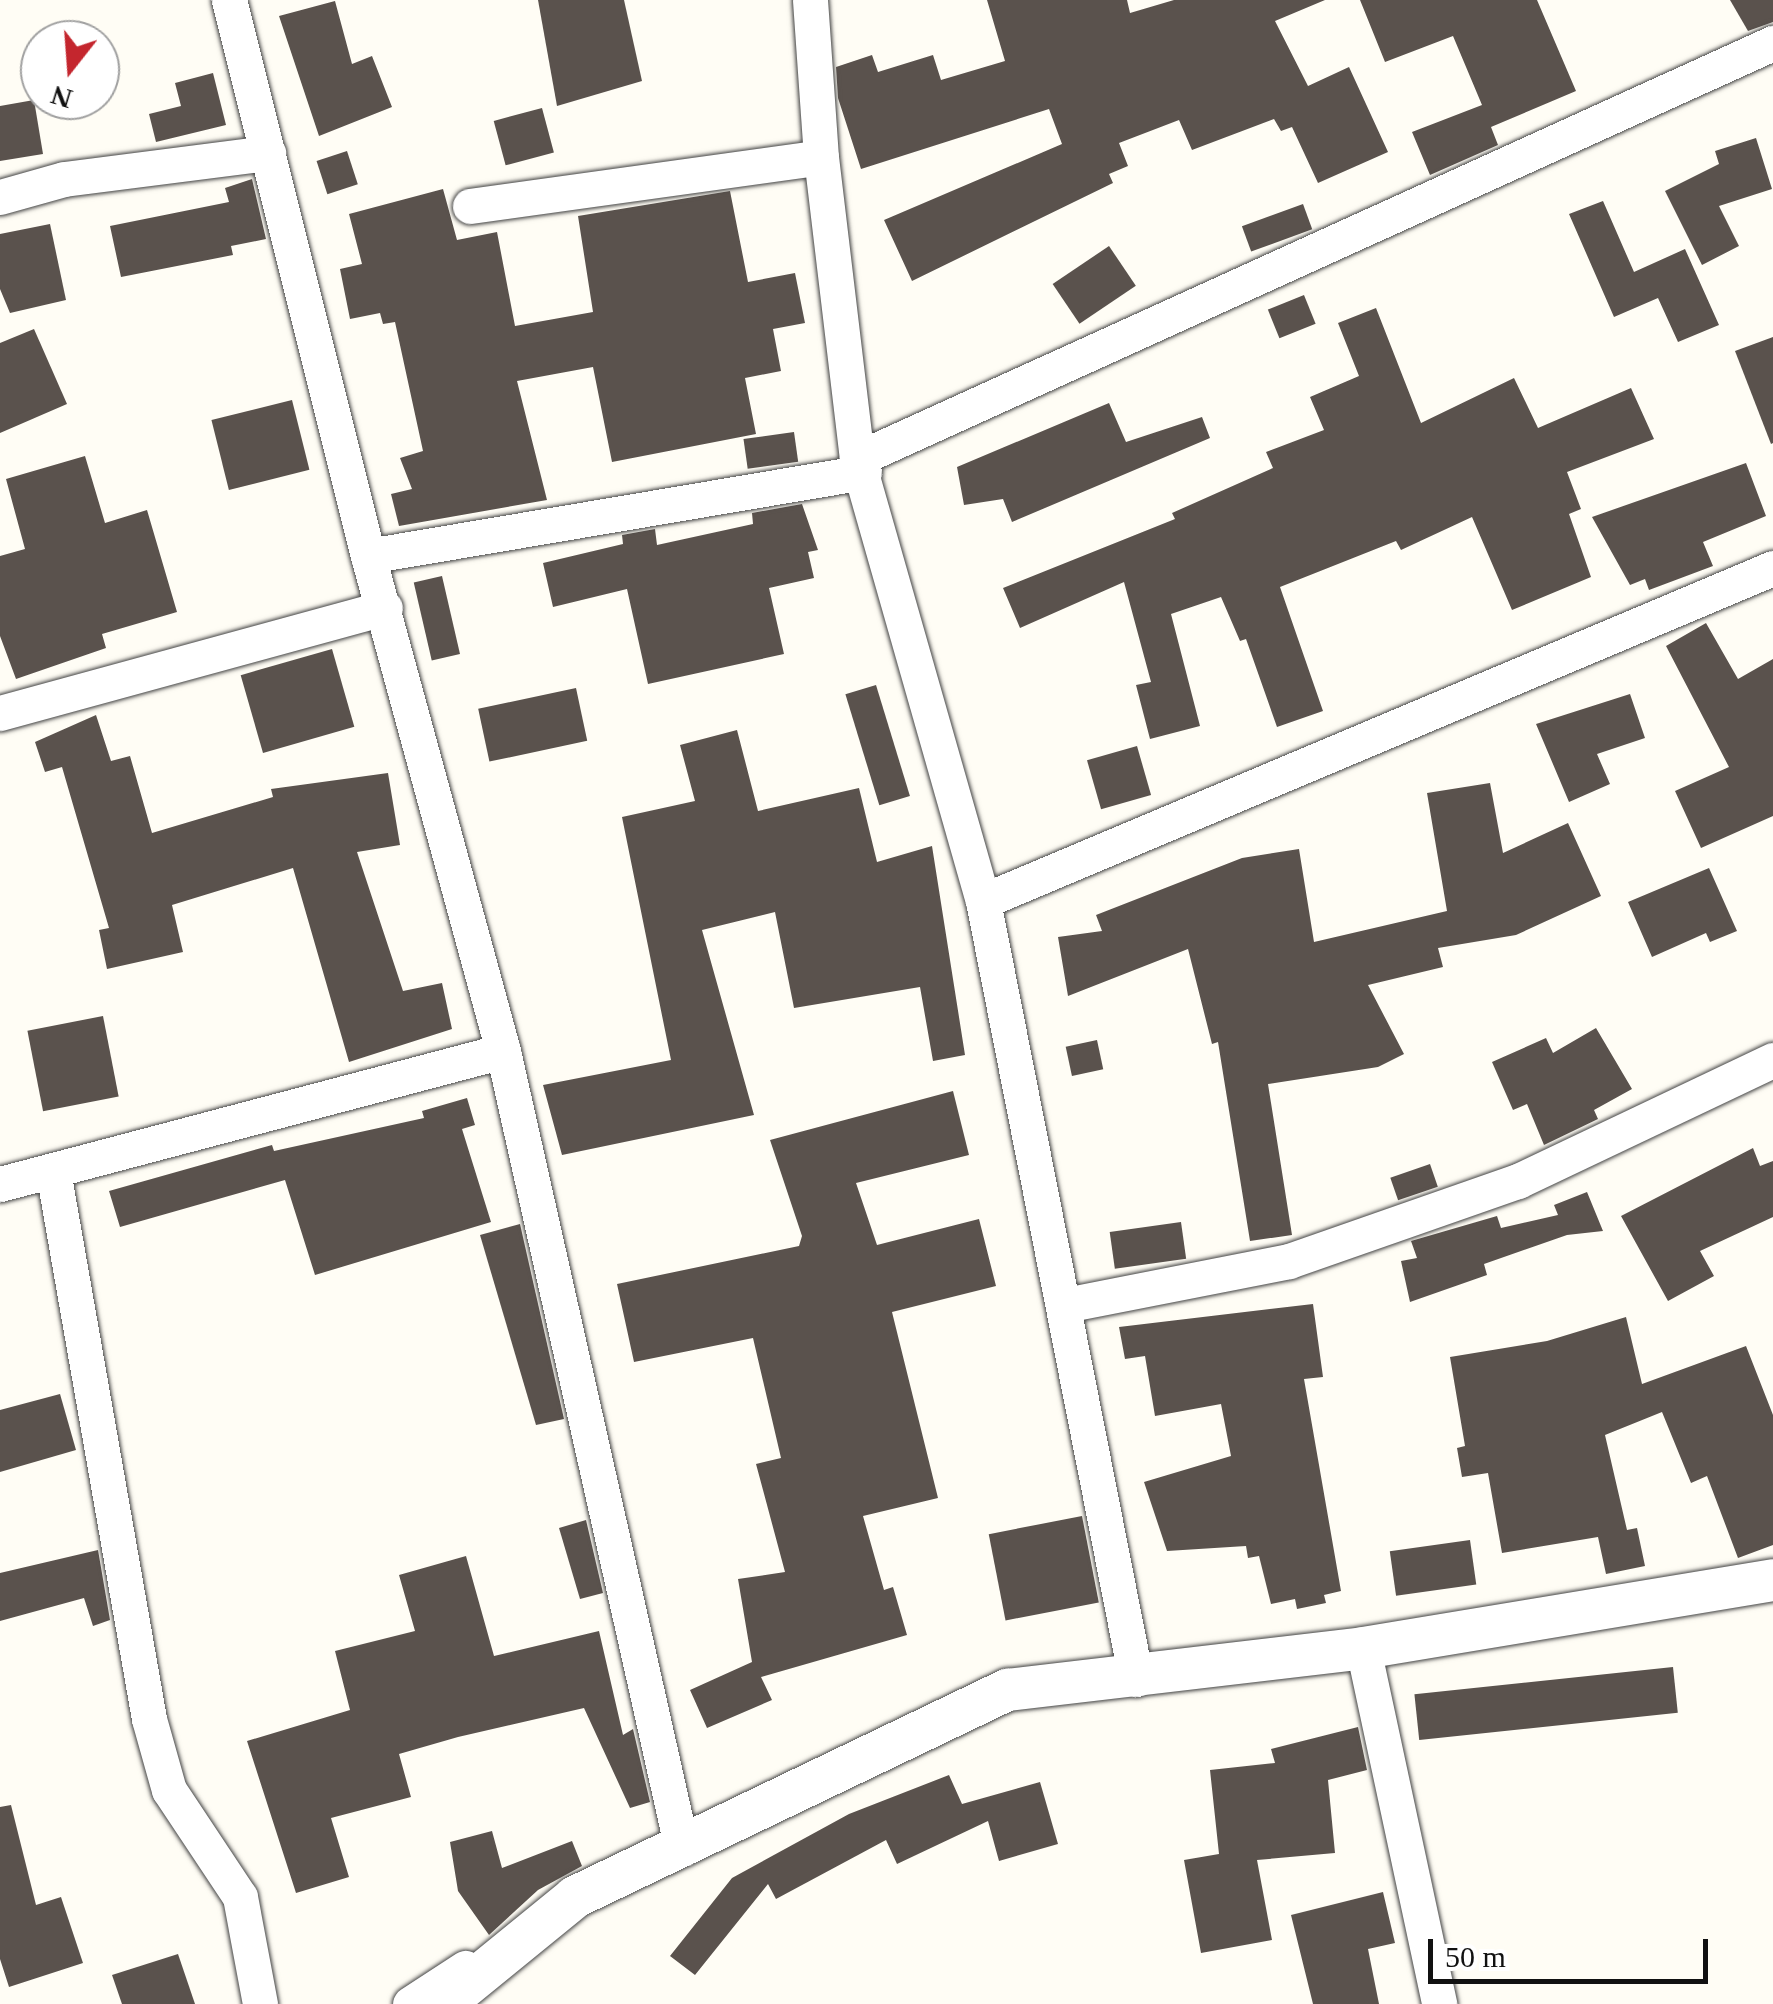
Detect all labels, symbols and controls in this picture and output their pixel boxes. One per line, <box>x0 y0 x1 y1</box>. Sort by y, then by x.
north arrow <box>20 20 120 120</box>
text: N <box>47 79 76 115</box>
scale bar <box>1433 1919 1713 1981</box>
text: 50 m <box>1445 1940 1506 1973</box>

